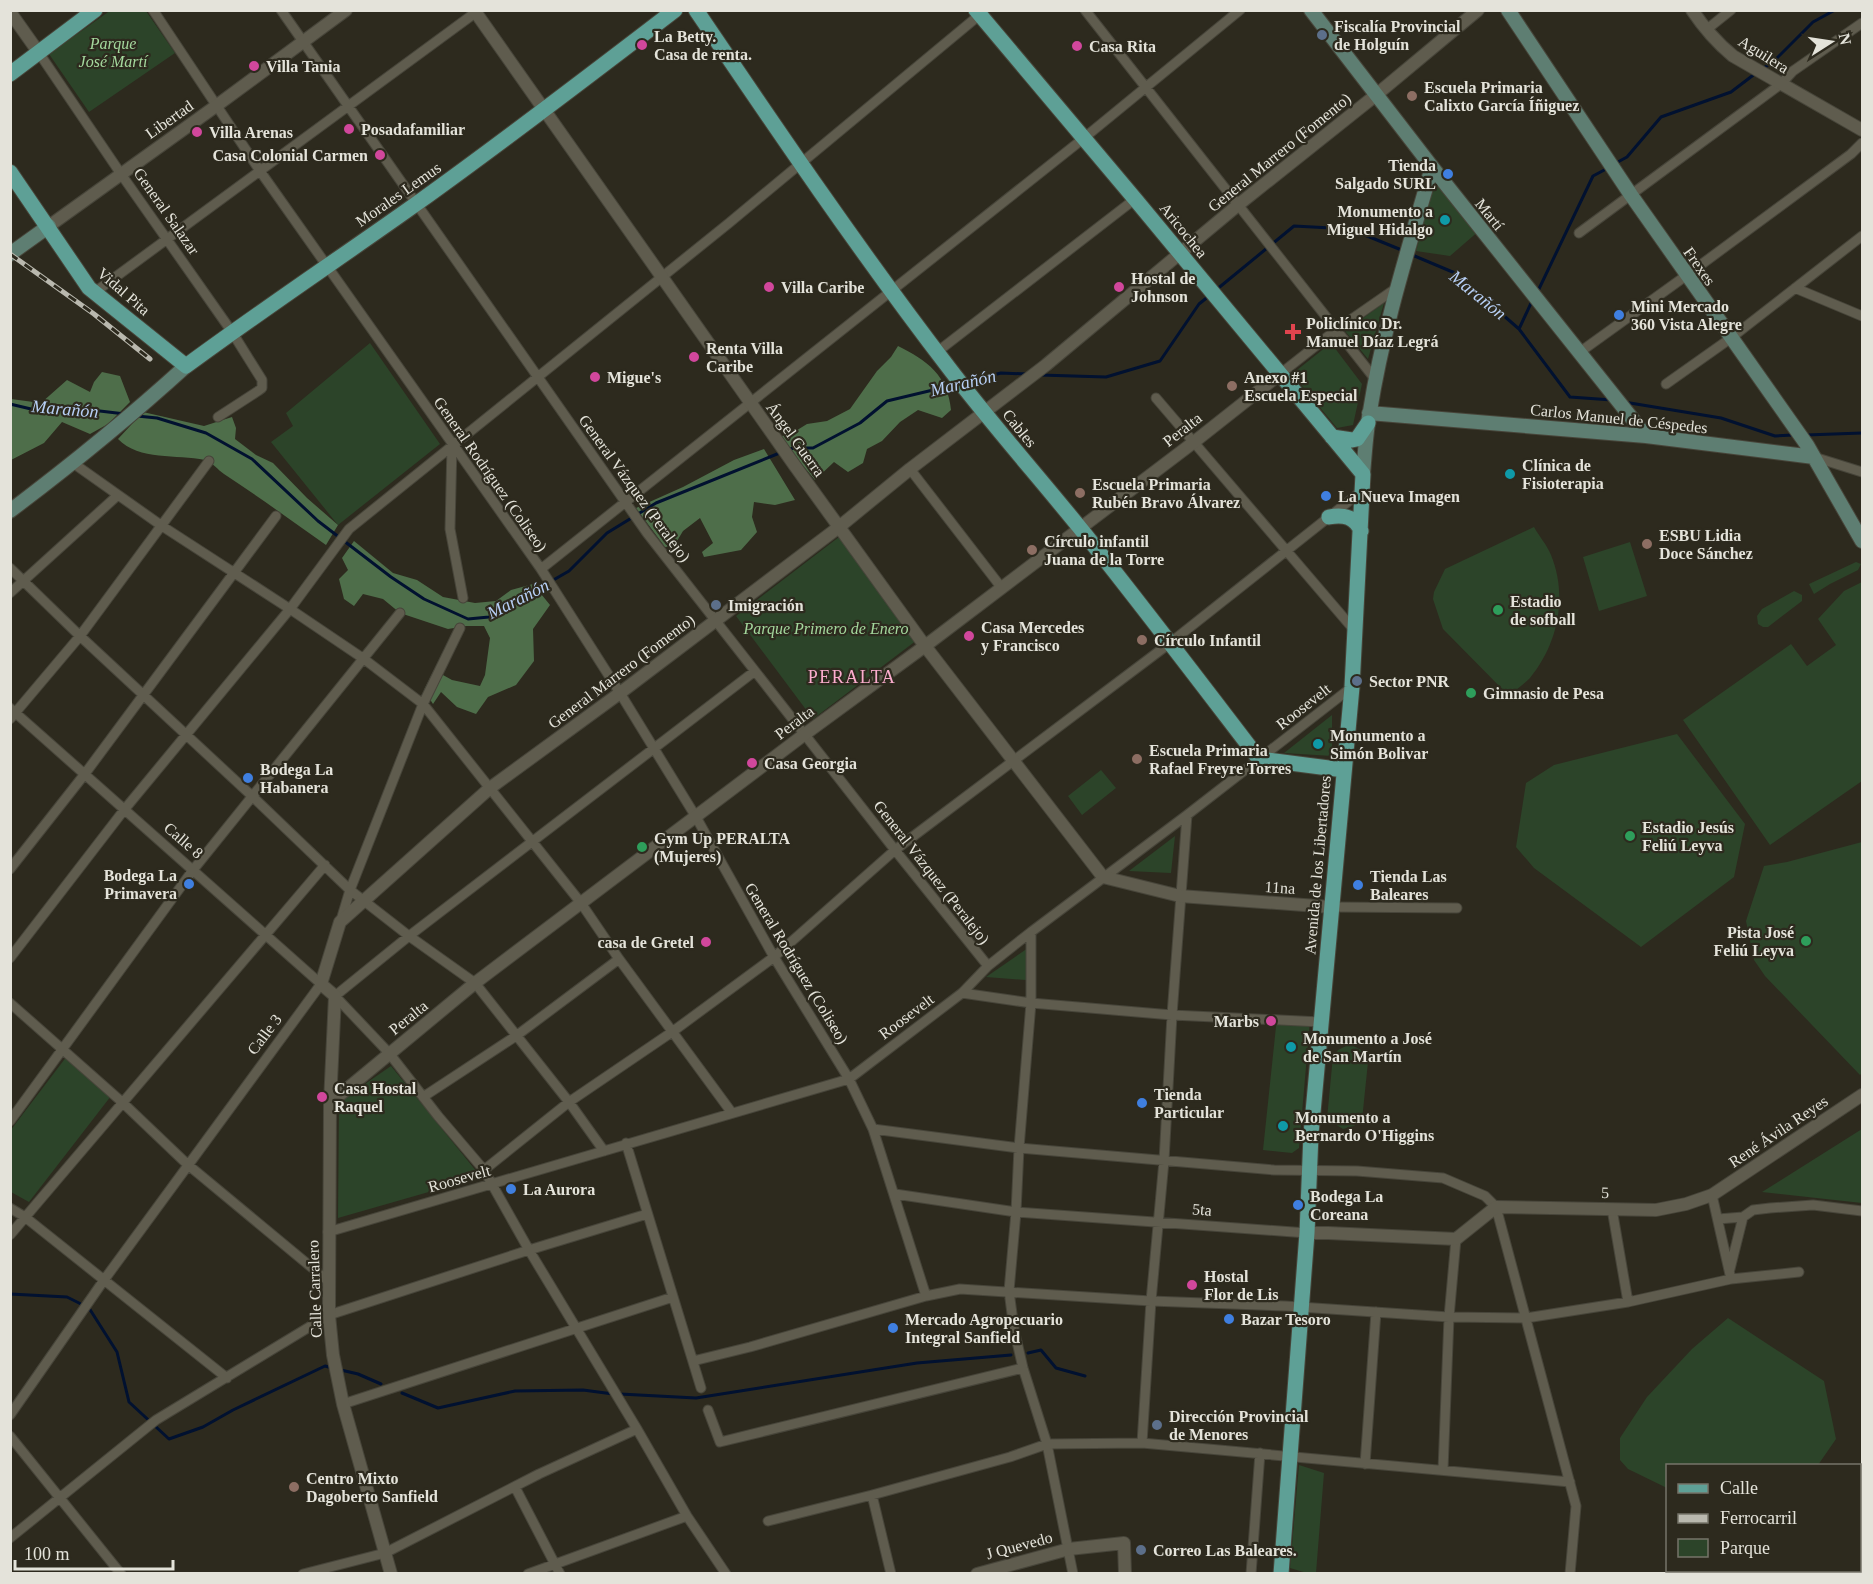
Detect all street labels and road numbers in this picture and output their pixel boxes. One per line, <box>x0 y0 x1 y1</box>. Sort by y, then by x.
street label: Aguilera <box>1735 32 1792 77</box>
street label: General Marrero (Fomento) <box>1205 90 1355 216</box>
street label: Libertad <box>142 97 196 142</box>
street label: Morales Lemus <box>352 159 444 230</box>
street label: General Salazar <box>130 165 203 258</box>
street label: Martí <box>1472 195 1508 234</box>
street label: Aricochea <box>1156 199 1211 261</box>
street label: Frexes <box>1680 244 1719 289</box>
street label: Vidal Pita <box>94 264 153 319</box>
street label: General Rodríguez (Coliseo) <box>430 394 551 555</box>
street label: Ángel Guerra <box>762 398 829 480</box>
street label: Carlos Manuel de Céspedes <box>1529 401 1708 437</box>
street label: Cables <box>999 406 1040 451</box>
street label: Peralta <box>1160 409 1205 450</box>
street label: General Vázquez (Peralejo) <box>575 412 694 566</box>
street label: General Marrero (Fomento) <box>545 611 698 733</box>
street label: Roosevelt <box>1273 680 1334 733</box>
street label: Peralta <box>771 702 817 743</box>
street label: Avenida de los Libertadores <box>1301 775 1334 955</box>
street label: General Vázquez (Peralejo) <box>870 797 993 948</box>
street label: Calle 8 <box>161 819 207 862</box>
street label: 11na <box>1264 878 1296 897</box>
street label: General Rodríguez (Coliseo) <box>741 880 851 1047</box>
street label: Roosevelt <box>876 990 937 1042</box>
street label: Peralta <box>386 997 431 1038</box>
street label: Calle 3 <box>244 1011 285 1058</box>
street label: René Ávila Reyes <box>1725 1091 1831 1172</box>
street label: Roosevelt <box>426 1161 493 1195</box>
street label: 5 <box>1601 1184 1609 1201</box>
street label: 5ta <box>1191 1200 1212 1219</box>
street label: Calle Carralero <box>304 1240 325 1338</box>
street label: J Quevedo <box>984 1528 1054 1562</box>

